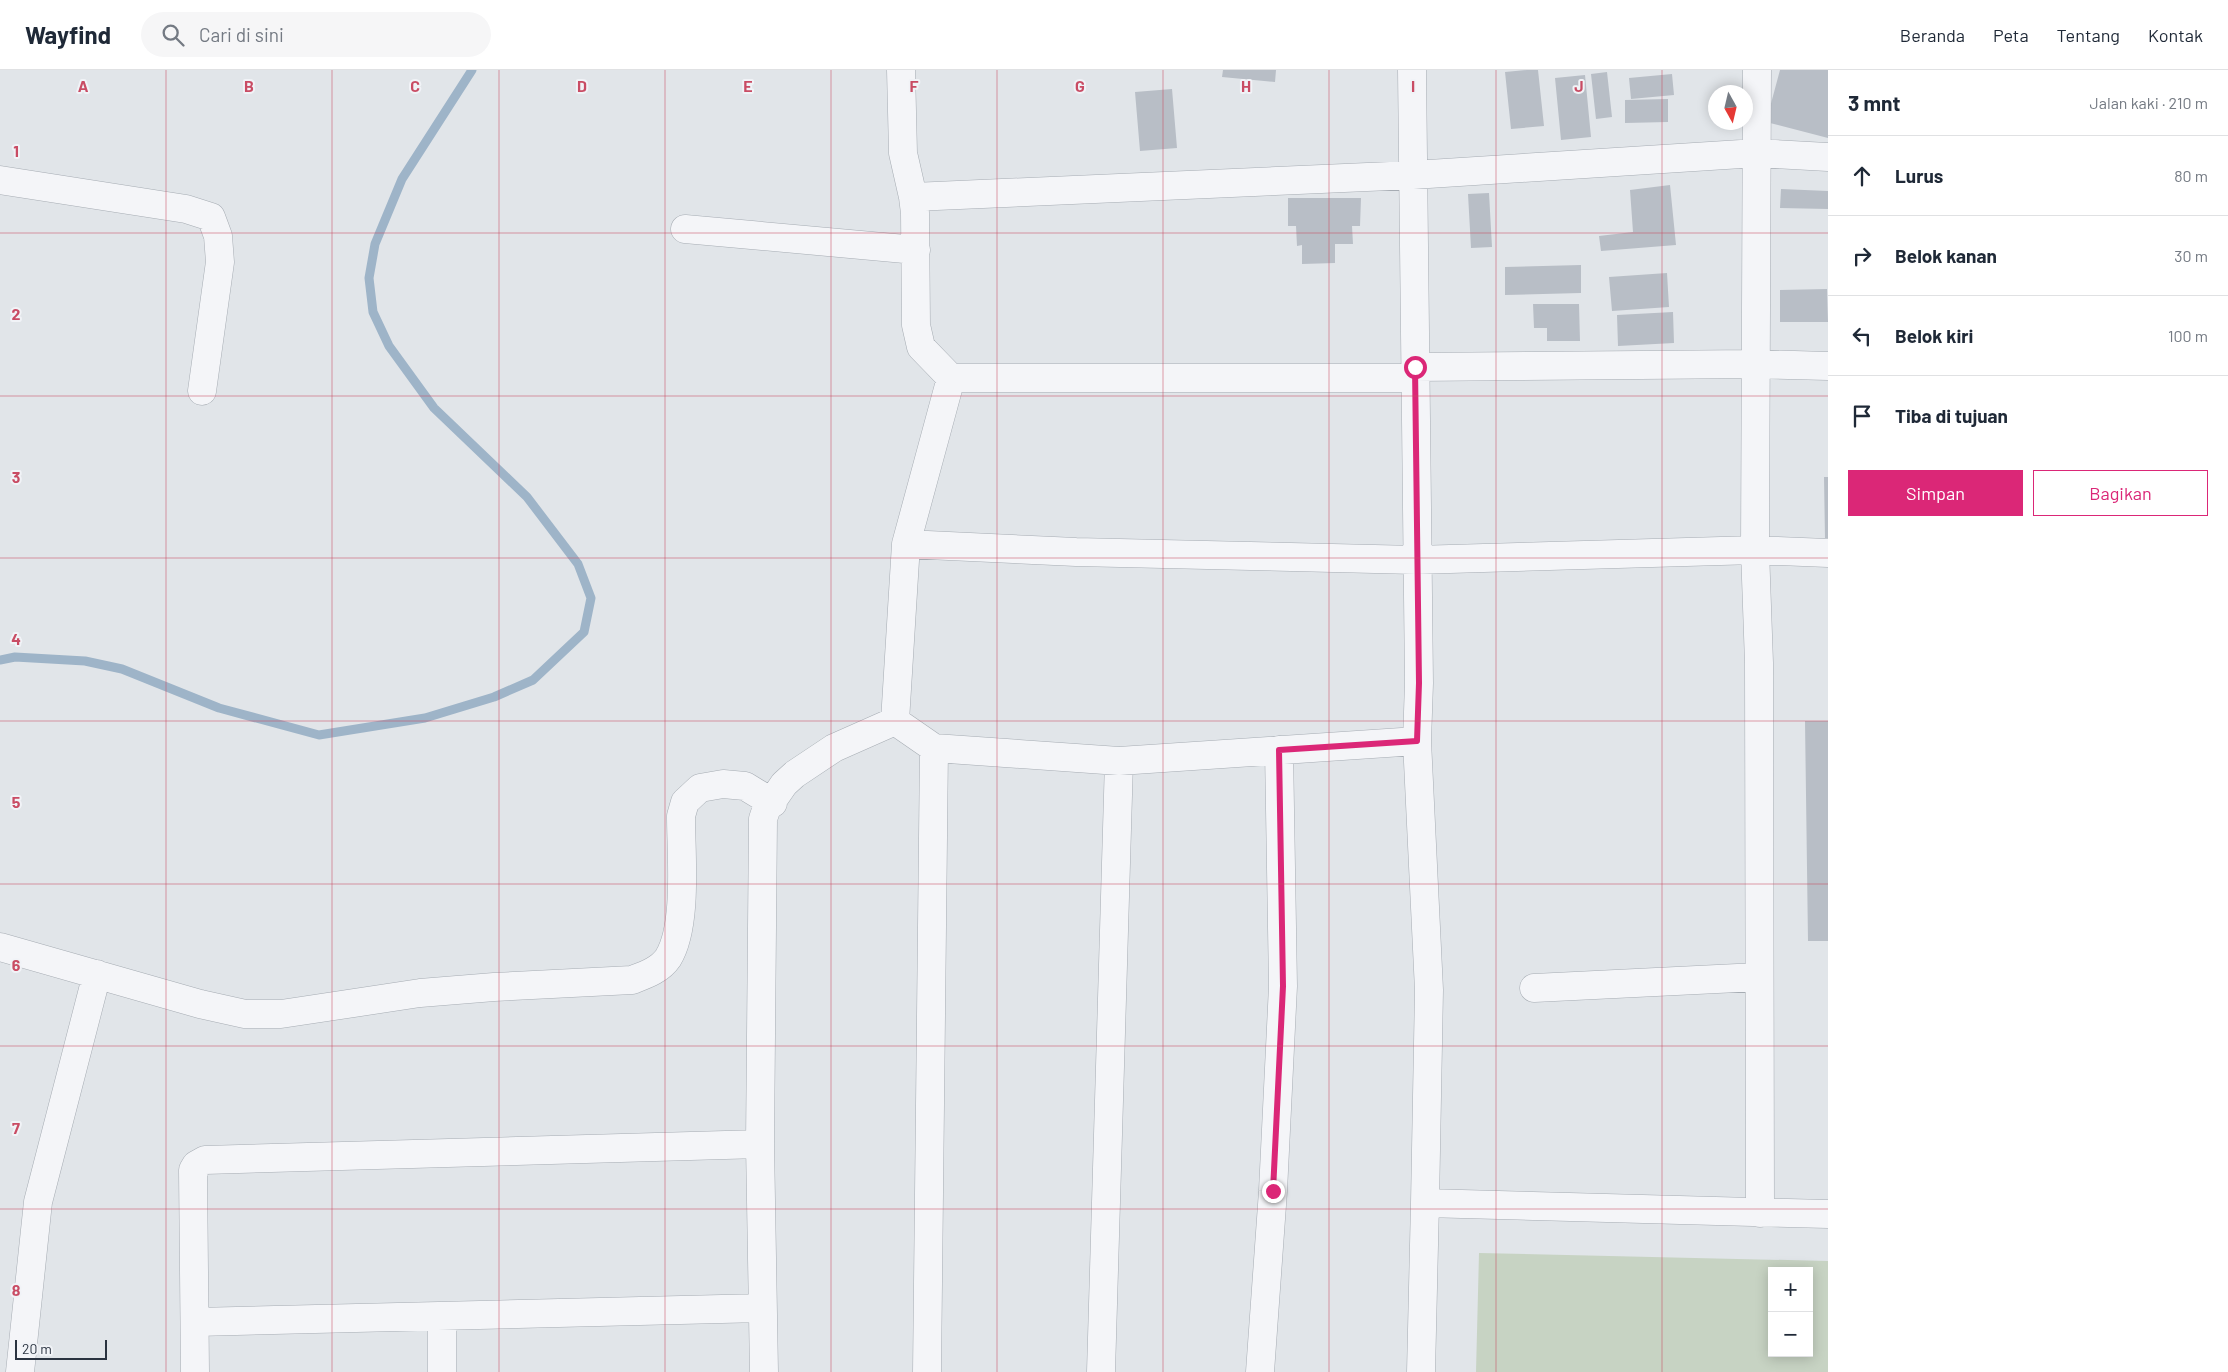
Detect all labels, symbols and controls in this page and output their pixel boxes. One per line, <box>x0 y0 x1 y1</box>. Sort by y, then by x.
search box <box>141 12 491 57</box>
text: Wayfind <box>25 20 111 49</box>
icon: search <box>159 21 187 49</box>
text: Cari di sini <box>199 23 284 46</box>
text: Beranda <box>1900 24 1965 46</box>
text: Peta <box>1993 24 2029 46</box>
text: Tentang <box>2057 24 2120 46</box>
text: Kontak <box>2148 24 2203 46</box>
text: A <box>78 76 89 95</box>
text: B <box>244 76 254 95</box>
text: C <box>410 76 420 95</box>
text: D <box>577 76 587 95</box>
text: E <box>743 76 753 95</box>
text: F <box>910 76 919 95</box>
text: G <box>1075 76 1085 95</box>
text: H <box>1241 76 1251 95</box>
text: I <box>1411 76 1415 95</box>
text: J <box>1574 76 1584 95</box>
north arrow <box>1708 85 1753 130</box>
text: 3 mnt <box>1848 90 1901 115</box>
text: Jalan kaki · 210 m <box>2090 93 2208 112</box>
text: 1 <box>13 141 19 160</box>
icon: ahead <box>1848 162 1876 190</box>
text: Lurus <box>1895 164 1943 187</box>
text: 80 m <box>2174 166 2208 185</box>
icon: right <box>1848 242 1876 270</box>
text: Belok kanan <box>1895 244 1997 267</box>
text: 30 m <box>2174 246 2208 265</box>
text: 2 <box>12 304 21 323</box>
icon: left <box>1848 322 1876 350</box>
text: Belok kiri <box>1895 324 1973 347</box>
text: 100 m <box>2168 326 2208 345</box>
route start <box>1404 356 1427 379</box>
icon: arrive <box>1848 402 1876 430</box>
text: Tiba di tujuan <box>1895 404 2008 427</box>
text: 3 <box>12 467 20 486</box>
button: Simpan <box>1848 470 2023 516</box>
button: Bagikan <box>2033 470 2208 516</box>
text: 4 <box>11 629 21 648</box>
text: 5 <box>12 792 21 811</box>
text: 6 <box>12 955 21 974</box>
text: 7 <box>12 1118 20 1137</box>
route end <box>1262 1180 1285 1203</box>
map controls <box>1768 1267 1813 1357</box>
button: + <box>1768 1267 1813 1312</box>
text: 8 <box>12 1280 21 1299</box>
button: − <box>1768 1312 1813 1357</box>
scale bar <box>15 1337 108 1360</box>
text: 20 m <box>22 1340 52 1357</box>

